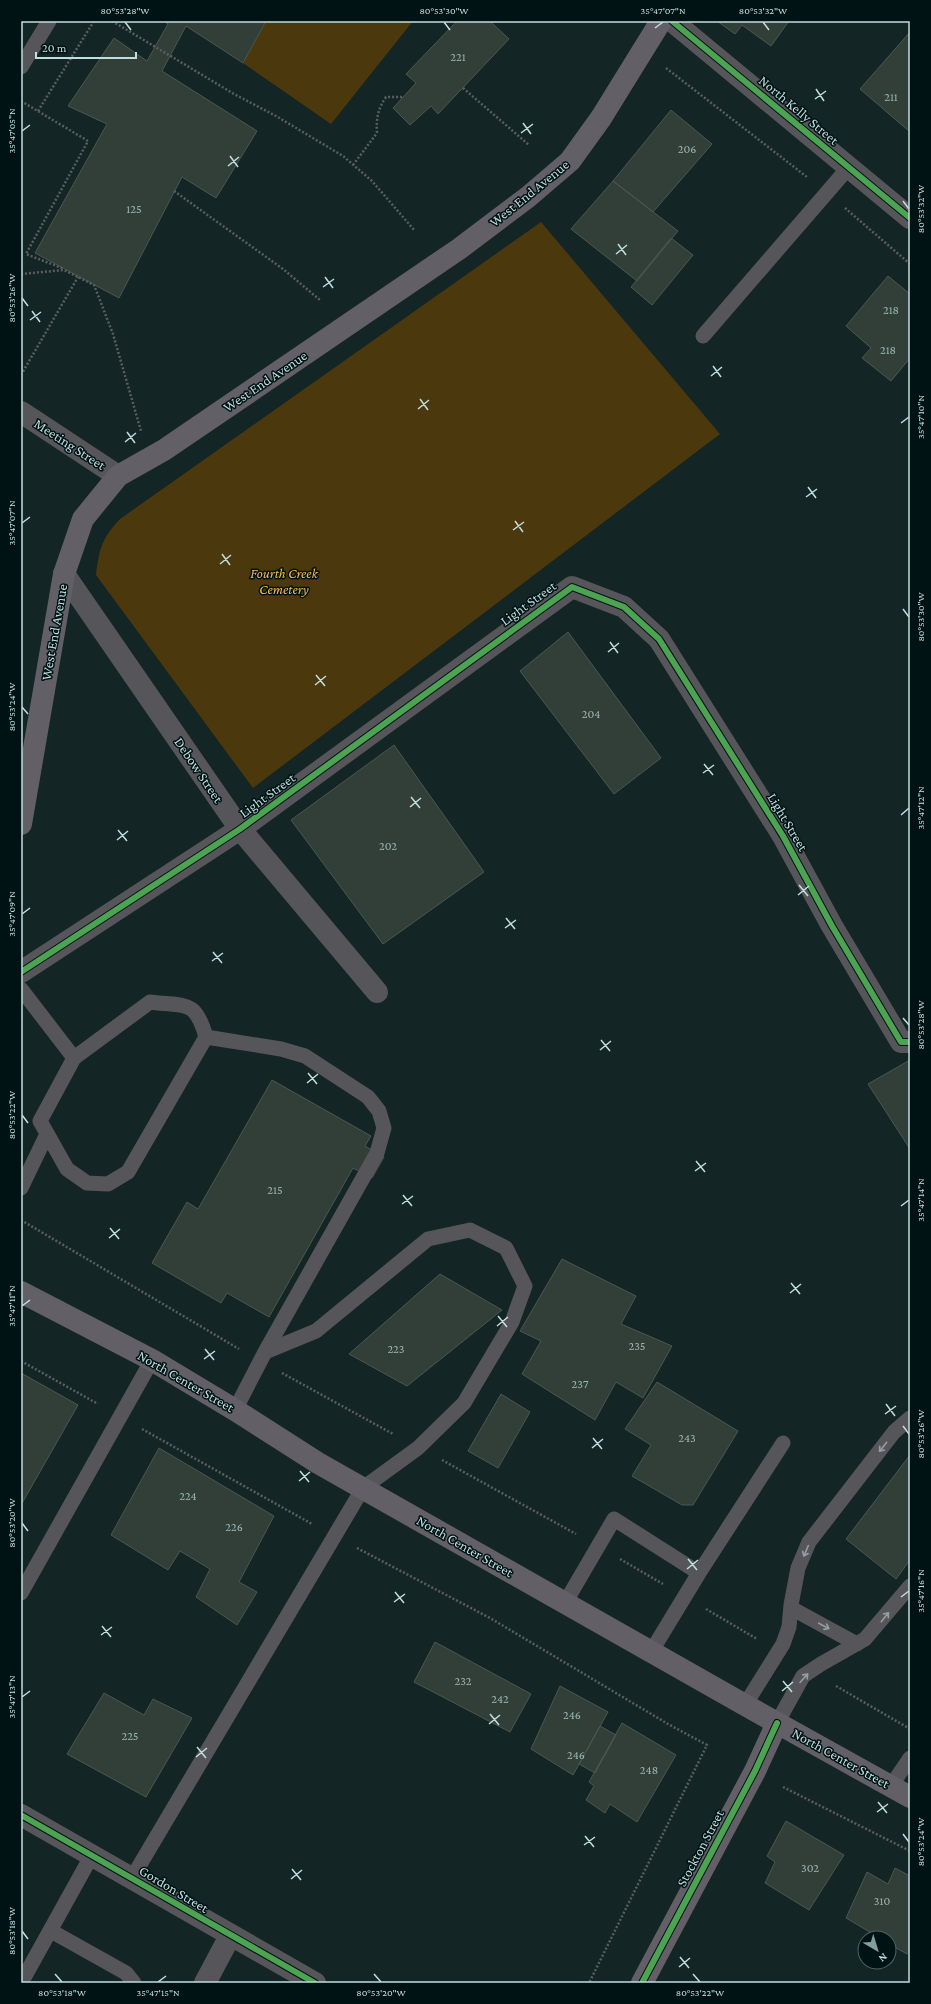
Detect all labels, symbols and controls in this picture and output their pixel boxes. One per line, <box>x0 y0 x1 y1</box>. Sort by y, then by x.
text: 80°53'28"W <box>100 5 150 16</box>
text: 80°53'30"W <box>419 5 469 16</box>
text: 35°47'07"N <box>641 5 686 16</box>
text: 80°53'32"W <box>739 5 788 16</box>
scale bar <box>36 34 136 60</box>
text: 20 m <box>42 41 67 55</box>
house number: 221 <box>450 50 466 64</box>
street label: North Kelly Street <box>756 72 842 148</box>
house number: 211 <box>884 90 898 104</box>
text: 35°47'05"N <box>6 108 17 154</box>
house number: 206 <box>678 142 696 156</box>
street label: West End Avenue <box>486 156 572 230</box>
text: 80°53'32"W <box>915 184 926 233</box>
house number: 125 <box>126 202 142 216</box>
text: 80°53'26"W <box>6 273 17 322</box>
house number: 218 <box>883 303 899 317</box>
house number: 218 <box>880 343 896 357</box>
street label: West End Avenue <box>220 347 310 415</box>
text: 35°47'10"N <box>915 395 926 439</box>
street label: Meeting Street <box>31 415 109 473</box>
text: 35°47'07"N <box>6 500 17 545</box>
park label: Fourth Creek Cemetery <box>250 565 319 597</box>
street label: Light Street <box>497 577 559 629</box>
street label: West End Avenue <box>38 583 70 681</box>
text: 80°53'30"W <box>915 592 926 642</box>
text: 80°53'24"W <box>6 682 17 731</box>
house number: 204 <box>582 707 600 721</box>
street label: Debow Street <box>171 734 227 806</box>
street label: Light Street <box>236 769 298 821</box>
text: 35°47'12"N <box>915 786 926 830</box>
street label: Light Street <box>764 790 812 854</box>
house number: 202 <box>379 839 397 853</box>
text: 35°47'09"N <box>6 891 17 937</box>
text: 80°53'28"W <box>915 1000 926 1050</box>
text: 80°53'22"W <box>6 1090 17 1139</box>
text: 35°47'14"N <box>915 1178 926 1222</box>
house number: 215 <box>267 1183 283 1197</box>
text: 35°47'11"N <box>6 1285 17 1327</box>
house number: 235 <box>628 1339 646 1353</box>
house number: 223 <box>387 1342 405 1356</box>
street label: North Center Street <box>135 1347 237 1415</box>
house number: 237 <box>572 1377 589 1391</box>
text: 80°53'26"W <box>915 1409 926 1458</box>
house number: 243 <box>678 1431 696 1445</box>
one-way arrow <box>879 1441 888 1452</box>
house number: 224 <box>179 1489 197 1503</box>
text: 80°53'20"W <box>6 1498 17 1548</box>
street label: North Center Street <box>414 1512 516 1580</box>
house number: 226 <box>225 1520 243 1534</box>
one-way arrow <box>801 1544 809 1556</box>
text: 35°47'16"N <box>915 1569 926 1613</box>
one-way arrow <box>881 1611 890 1622</box>
one-way arrow <box>818 1623 830 1630</box>
one-way arrow <box>800 1673 809 1683</box>
house number: 232 <box>454 1674 472 1688</box>
text: 35°47'13"N <box>6 1675 17 1719</box>
house number: 242 <box>491 1692 509 1706</box>
house number: 246 <box>563 1708 581 1722</box>
street label: North Center Street <box>790 1725 893 1792</box>
house number: 225 <box>121 1729 139 1743</box>
house number: 246 <box>567 1748 585 1762</box>
house number: 248 <box>640 1763 658 1777</box>
street label: Stockton Street <box>673 1806 727 1889</box>
text: 80°53'24"W <box>915 1817 926 1866</box>
house number: 302 <box>801 1861 819 1875</box>
street label: Gordon Street <box>137 1862 212 1916</box>
house number: 310 <box>874 1894 890 1908</box>
text: 80°53'18"W <box>6 1906 17 1955</box>
north arrow <box>857 1930 897 1970</box>
text: N <box>876 1951 890 1965</box>
text: 80°53'18"W <box>38 1987 87 1998</box>
text: 35°47'15"N <box>136 1987 180 1998</box>
text: 80°53'20"W <box>356 1987 406 1998</box>
text: 80°53'22"W <box>676 1987 725 1998</box>

